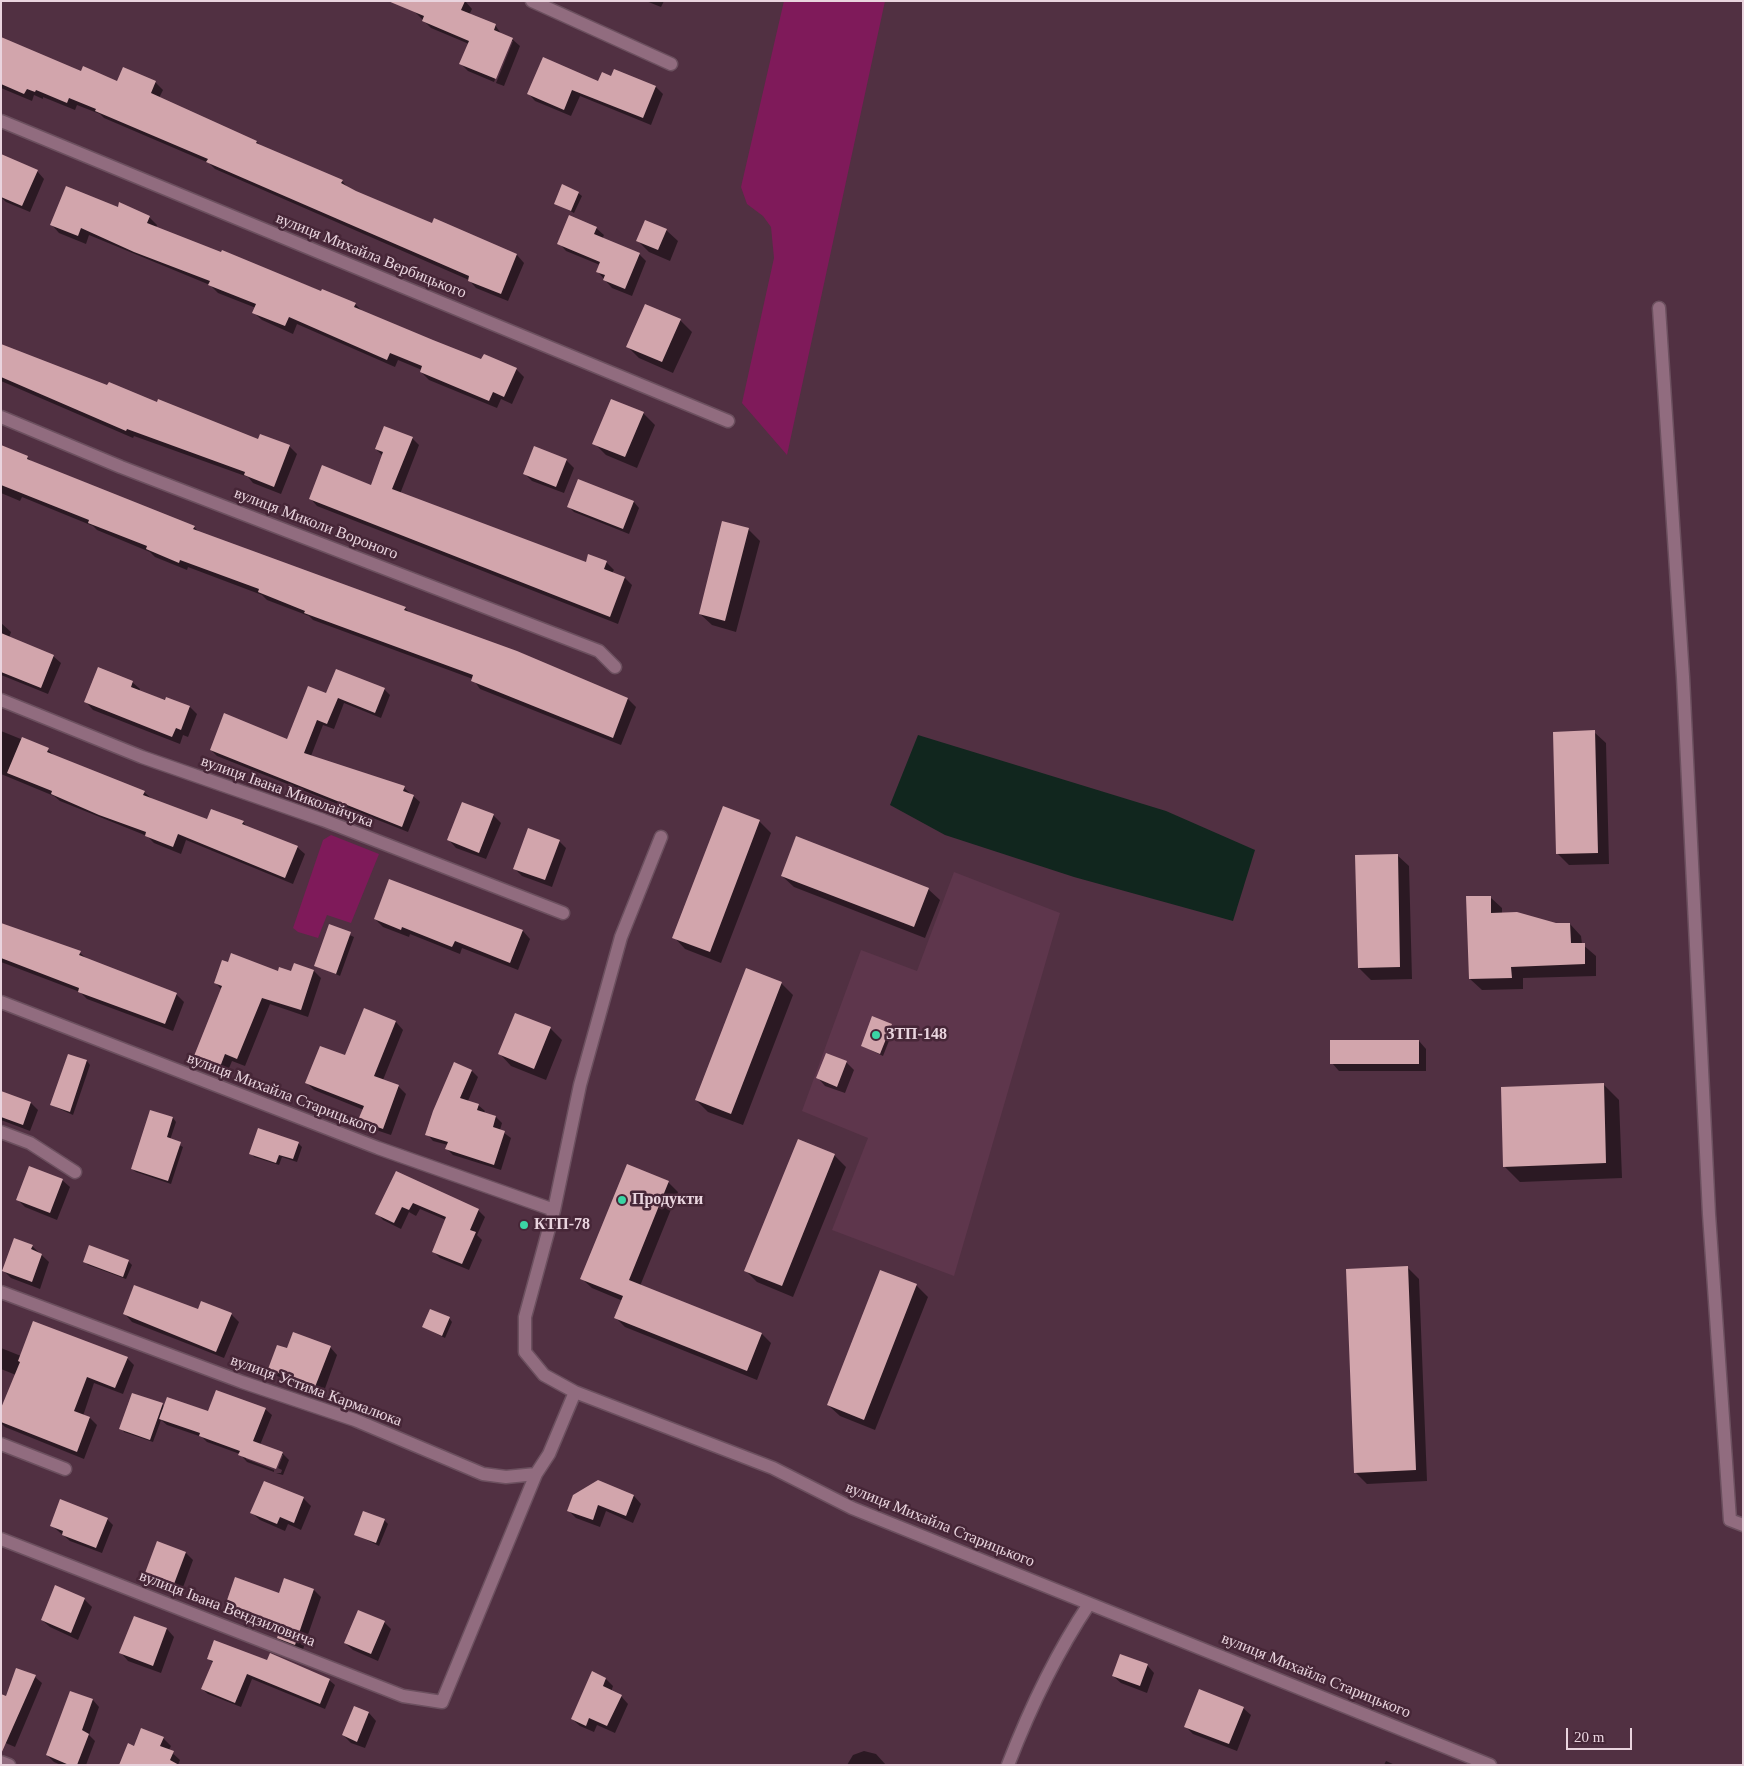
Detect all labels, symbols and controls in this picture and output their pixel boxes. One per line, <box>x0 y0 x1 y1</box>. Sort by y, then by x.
street label: вулиця Михайла Вербицького <box>273 209 469 303</box>
street label: вулиця Миколи Вороного <box>231 484 401 564</box>
street label: вулиця Івана Миколайчука <box>198 752 376 832</box>
place label: ЗТП-148 <box>886 1025 947 1045</box>
marker: ЗТП-148 <box>870 1029 882 1041</box>
street label: вулиця Михайла Старицького <box>184 1049 380 1139</box>
place label: Продукти <box>632 1190 703 1210</box>
marker: Продукти <box>616 1194 628 1206</box>
place label: КТП-78 <box>534 1215 590 1235</box>
marker: КТП-78 <box>518 1219 530 1231</box>
street label: вулиця Устима Кармалюка <box>228 1351 404 1431</box>
street label: вулиця Михайла Старицького <box>843 1478 1037 1572</box>
street label: вулиця Івана Вендзиловича <box>136 1567 318 1651</box>
street label: вулиця Михайла Старицького <box>1219 1629 1413 1723</box>
scale bar <box>1569 1718 1635 1750</box>
text: 20 m <box>1574 1729 1604 1745</box>

